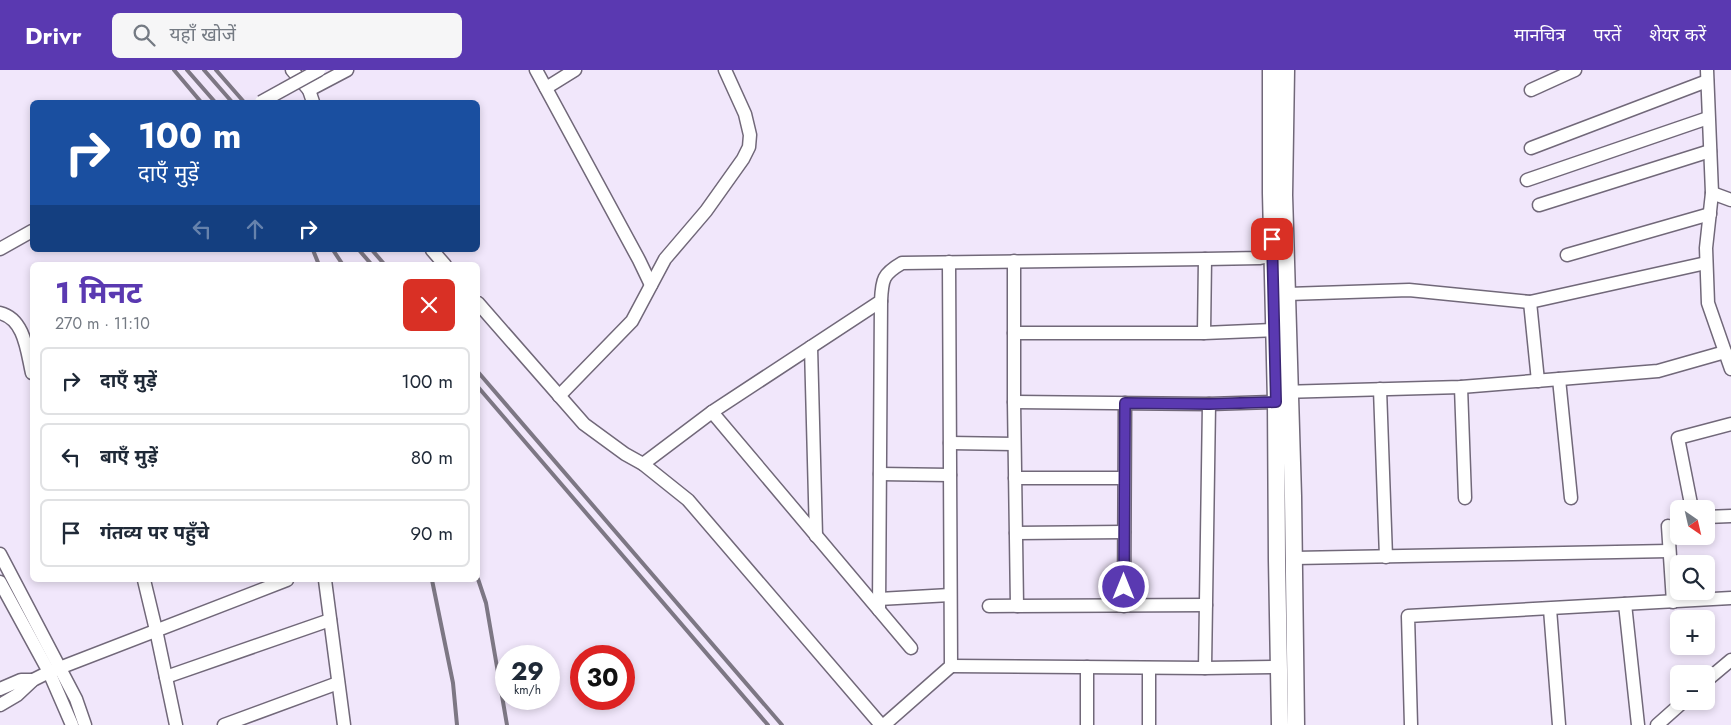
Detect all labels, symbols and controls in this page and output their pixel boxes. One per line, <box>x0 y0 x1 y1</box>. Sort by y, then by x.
search box <box>112 13 462 58</box>
text: Drivr <box>25 18 82 53</box>
icon: search <box>130 21 158 49</box>
text: यहाँ खोजें <box>170 21 236 48</box>
text: मानचित्र <box>1514 22 1566 48</box>
text: परतें <box>1594 22 1621 48</box>
text: शेयर करें <box>1649 22 1706 48</box>
text: 100 m <box>138 111 241 161</box>
icon: right <box>55 120 120 185</box>
text: दाएँ मुड़ें <box>138 157 199 189</box>
icon: left <box>188 215 216 243</box>
icon: ahead <box>241 215 269 243</box>
icon: right <box>294 215 322 243</box>
pin <box>1251 218 1293 260</box>
icon: arrive <box>1258 225 1286 253</box>
text: 1 मिनट <box>55 271 142 314</box>
button: close <box>403 279 455 331</box>
text: 270 m · 11:10 <box>55 312 150 335</box>
icon: right <box>57 367 85 395</box>
text: दाएँ मुड़ें <box>100 367 157 394</box>
text: 100 m <box>401 368 453 395</box>
icon: left <box>57 443 85 471</box>
text: बाएँ मुड़ें <box>100 443 158 470</box>
text: 80 m <box>411 444 453 471</box>
north arrow <box>1670 500 1715 545</box>
map controls <box>1670 500 1715 710</box>
icon: arrive <box>57 519 85 547</box>
text: गंतव्य पर पहुँचे <box>100 519 209 546</box>
text: 90 m <box>410 520 453 547</box>
button: search <box>1670 555 1715 600</box>
position arrow <box>1097 560 1149 612</box>
button: + <box>1670 610 1715 655</box>
speed limit sign: 30 <box>570 645 635 710</box>
text: 29 <box>511 653 544 689</box>
button: − <box>1670 665 1715 710</box>
text: km/h <box>514 681 541 699</box>

